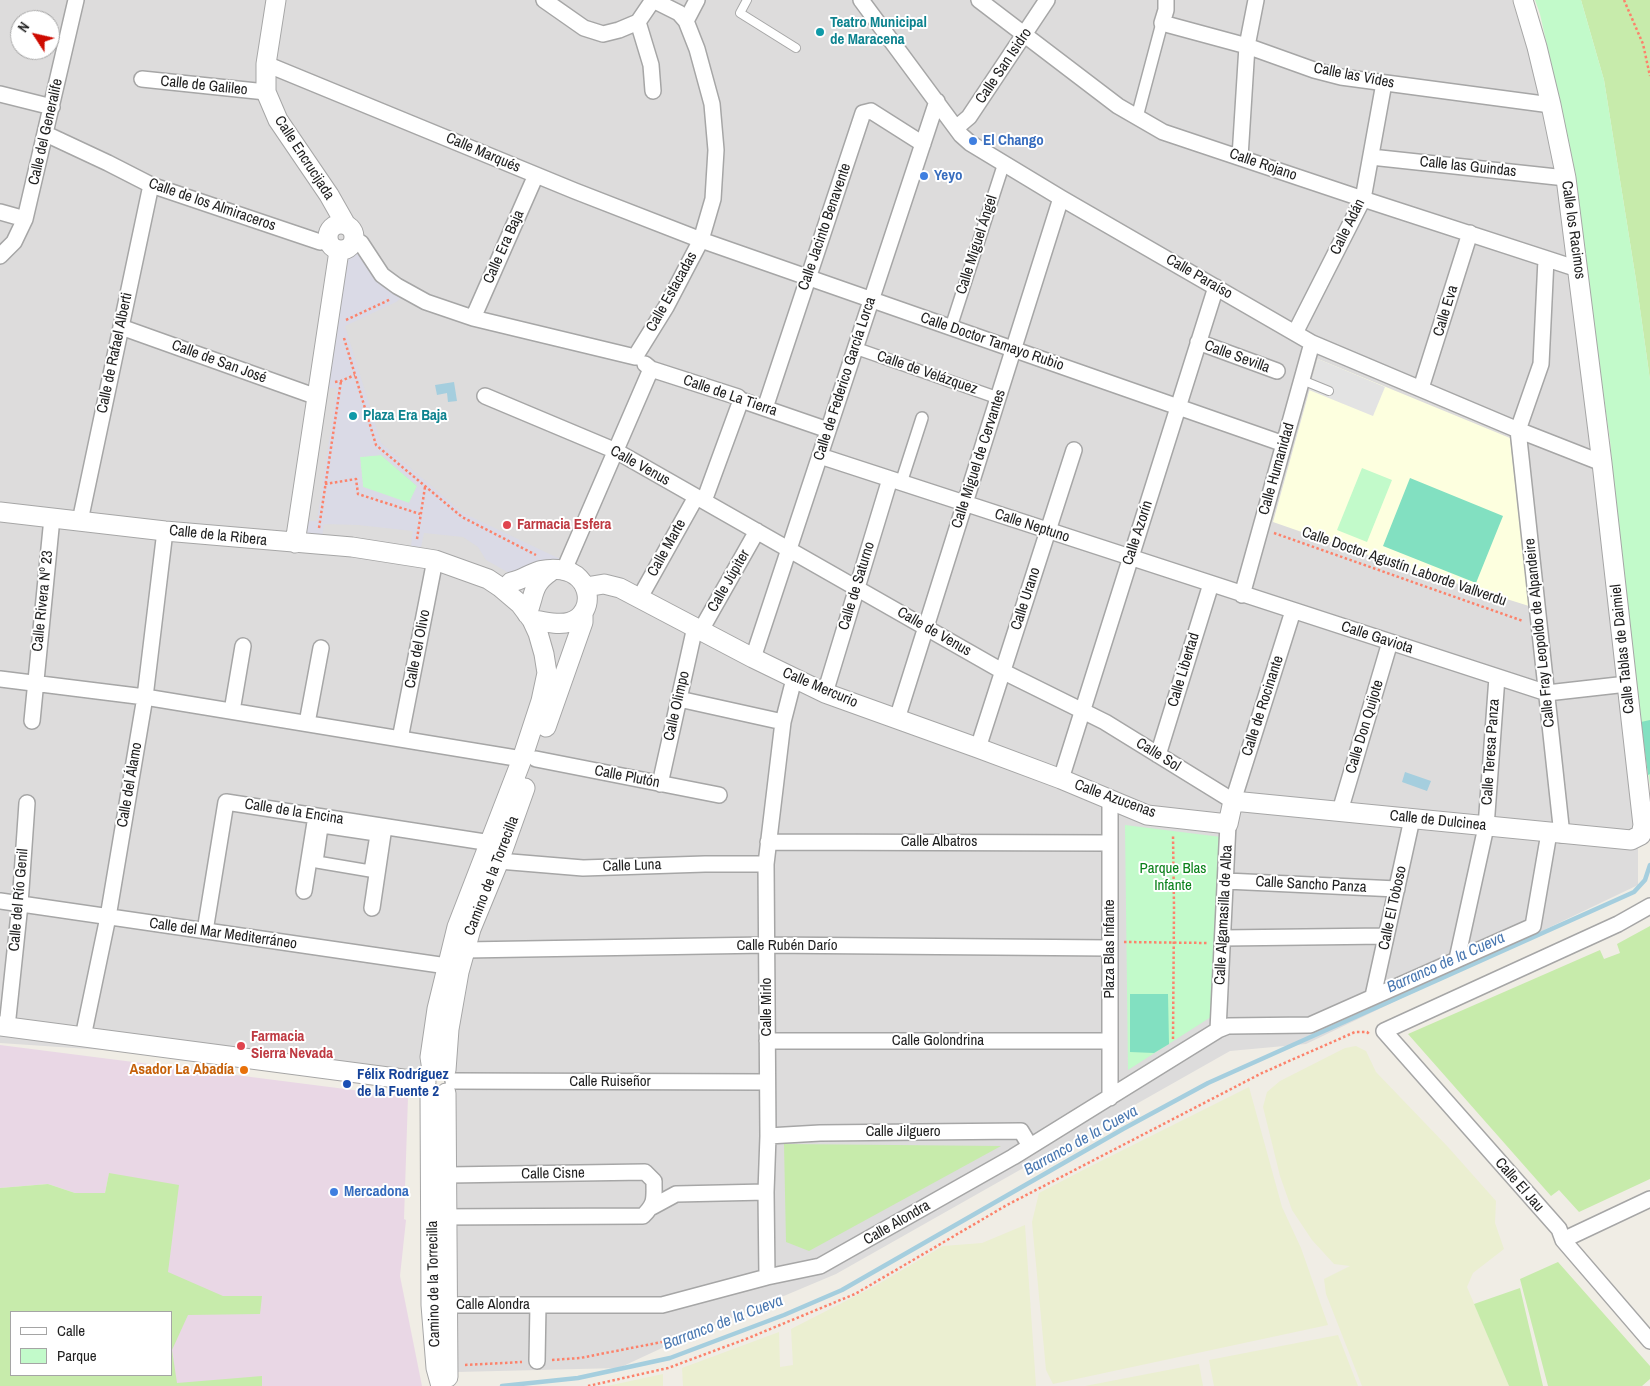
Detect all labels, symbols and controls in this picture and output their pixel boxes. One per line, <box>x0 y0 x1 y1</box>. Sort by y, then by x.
north arrow <box>10 10 60 60</box>
place label: Teatro Municipal de Maracena <box>830 14 927 49</box>
text: N <box>14 18 33 36</box>
street label: Calle San Isidro <box>972 25 1036 107</box>
marker: Teatro Municipal de Maracena <box>814 26 826 38</box>
street label: Calle las Vides <box>1312 59 1396 93</box>
street label: Calle de Galileo <box>160 72 248 100</box>
street label: Calle del Generalife <box>25 77 67 187</box>
street label: Calle Encrucijada <box>270 113 338 203</box>
street label: Calle Marqués <box>443 129 523 177</box>
place label: El Chango <box>983 132 1044 150</box>
marker: El Chango <box>967 135 979 147</box>
street label: Calle Rojano <box>1227 145 1299 185</box>
street label: Calle las Guindas <box>1419 153 1517 181</box>
street label: Calle Jacinto Benavente <box>795 161 855 293</box>
place label: Yeyo <box>934 167 962 185</box>
marker: Yeyo <box>918 170 930 182</box>
street label: Calle de los Almiraceros <box>146 175 278 235</box>
street label: Calle los Racimos <box>1557 180 1589 280</box>
street label: Calle Miguel Ángel <box>952 193 1002 297</box>
street label: Calle Adán <box>1327 196 1369 258</box>
street label: Calle Era Baja <box>480 207 528 287</box>
street label: Calle Estacadas <box>643 249 701 335</box>
street label: Calle Paraíso <box>1163 251 1235 303</box>
street label: Calle Eva <box>1430 283 1462 339</box>
street label: Calle de Rafael Alberti <box>93 291 137 415</box>
street label: Calle de Federico García Lorca <box>810 295 880 463</box>
street label: Calle Doctor Tamayo Rubio <box>918 309 1066 375</box>
street label: Calle de San José <box>169 336 269 388</box>
street label: Calle Sevilla <box>1202 337 1272 377</box>
street label: Calle de Velázquez <box>874 347 980 399</box>
street label: Calle de La Tierra <box>681 372 779 420</box>
street label: Calle Miguel de Cervantes <box>948 387 1010 531</box>
place label: Plaza Era Baja <box>363 407 447 425</box>
marker: Plaza Era Baja <box>347 410 359 422</box>
street label: Calle Humanidad <box>1255 421 1299 517</box>
street label: Calle Venus <box>607 442 673 490</box>
street label: Calle Azorín <box>1119 498 1157 568</box>
street label: Calle Neptuno <box>992 505 1072 547</box>
place label: Farmacia Esfera <box>517 516 611 534</box>
street label: Calle Marte <box>644 516 690 580</box>
marker: Farmacia Esfera <box>501 519 513 531</box>
street label: Calle de la Ribera <box>168 522 268 550</box>
street label: Calle Doctor Agustín Laborde Vallverdu <box>1299 523 1509 611</box>
street label: Calle Fray Leopoldo de Alpandeire <box>1521 538 1559 728</box>
street label: Calle de Saturno <box>835 540 879 632</box>
street label: Calle Júpiter <box>704 547 754 615</box>
street label: Calle Rivera Nº 23 <box>29 550 57 652</box>
street label: Calle Urano <box>1007 565 1045 633</box>
street label: Calle Tablas de Daimiel <box>1607 583 1639 715</box>
street label: Calle de Venus <box>894 604 974 660</box>
street label: Calle del Olivo <box>402 608 434 690</box>
street label: Calle Gaviota <box>1339 618 1415 658</box>
street label: Calle Libertad <box>1164 631 1204 709</box>
street label: Calle de Rocinante <box>1238 653 1288 759</box>
street label: Calle Mercurio <box>780 664 860 712</box>
street label: Calle Olimpo <box>660 669 694 743</box>
street label: Calle Don Quijote <box>1342 678 1388 776</box>
street label: Calle Teresa Panza <box>1478 698 1504 806</box>
street label: Calle Sol <box>1132 734 1184 776</box>
street label: Calle del Álamo <box>114 741 146 829</box>
street label: Calle Plutón <box>593 762 661 792</box>
street label: Calle Azucenas <box>1072 776 1158 822</box>
street label: Calle de la Encina <box>243 795 345 829</box>
street label: Calle de Dulcinea <box>1389 807 1487 835</box>
street label: Camino de la Torrecilla <box>461 814 523 938</box>
street label: Calle Albatros <box>901 833 977 851</box>
street label: Calle Algamasilla de Alba <box>1211 845 1237 985</box>
street label: Calle del Río Genil <box>6 848 32 952</box>
street label: Calle Luna <box>602 856 662 876</box>
park label: Parque Blas Infante <box>1139 860 1207 895</box>
street label: Calle El Toboso <box>1375 864 1411 952</box>
street label: Calle Sancho Panza <box>1255 873 1367 897</box>
street label: Plaza Blas Infante <box>1101 899 1119 999</box>
street label: Calle del Mar Mediterráneo <box>148 915 298 953</box>
water label: Barranco de la Cueva <box>1384 928 1508 998</box>
street label: Calle Rubén Darío <box>736 937 838 955</box>
street label: Calle Mirlo <box>758 978 776 1036</box>
place label: Farmacia Sierra Nevada <box>251 1028 333 1063</box>
street label: Calle Golondrina <box>892 1032 984 1050</box>
marker: Farmacia Sierra Nevada <box>235 1040 247 1052</box>
place label: Asador La Abadía <box>129 1061 234 1079</box>
marker: Asador La Abadía <box>238 1064 250 1076</box>
place label: Félix Rodríguez de la Fuente 2 <box>357 1066 449 1101</box>
street label: Calle Ruiseñor <box>569 1073 651 1091</box>
marker: Félix Rodríguez de la Fuente 2 <box>341 1078 353 1090</box>
water label: Barranco de la Cueva <box>1021 1102 1141 1180</box>
street label: Calle Jilguero <box>865 1123 941 1141</box>
street label: Calle El Jau <box>1491 1154 1547 1216</box>
street label: Calle Cisne <box>521 1164 585 1184</box>
place label: Mercadona <box>344 1183 409 1201</box>
marker: Mercadona <box>328 1186 340 1198</box>
street label: Calle Alondra <box>861 1197 933 1249</box>
street label: Camino de la Torrecilla <box>424 1221 444 1347</box>
water label: Barranco de la Cueva <box>660 1291 786 1355</box>
street label: Calle Alondra <box>456 1296 530 1314</box>
legend <box>10 1311 172 1376</box>
text: Calle <box>57 1320 85 1341</box>
text: Parque <box>57 1345 97 1366</box>

